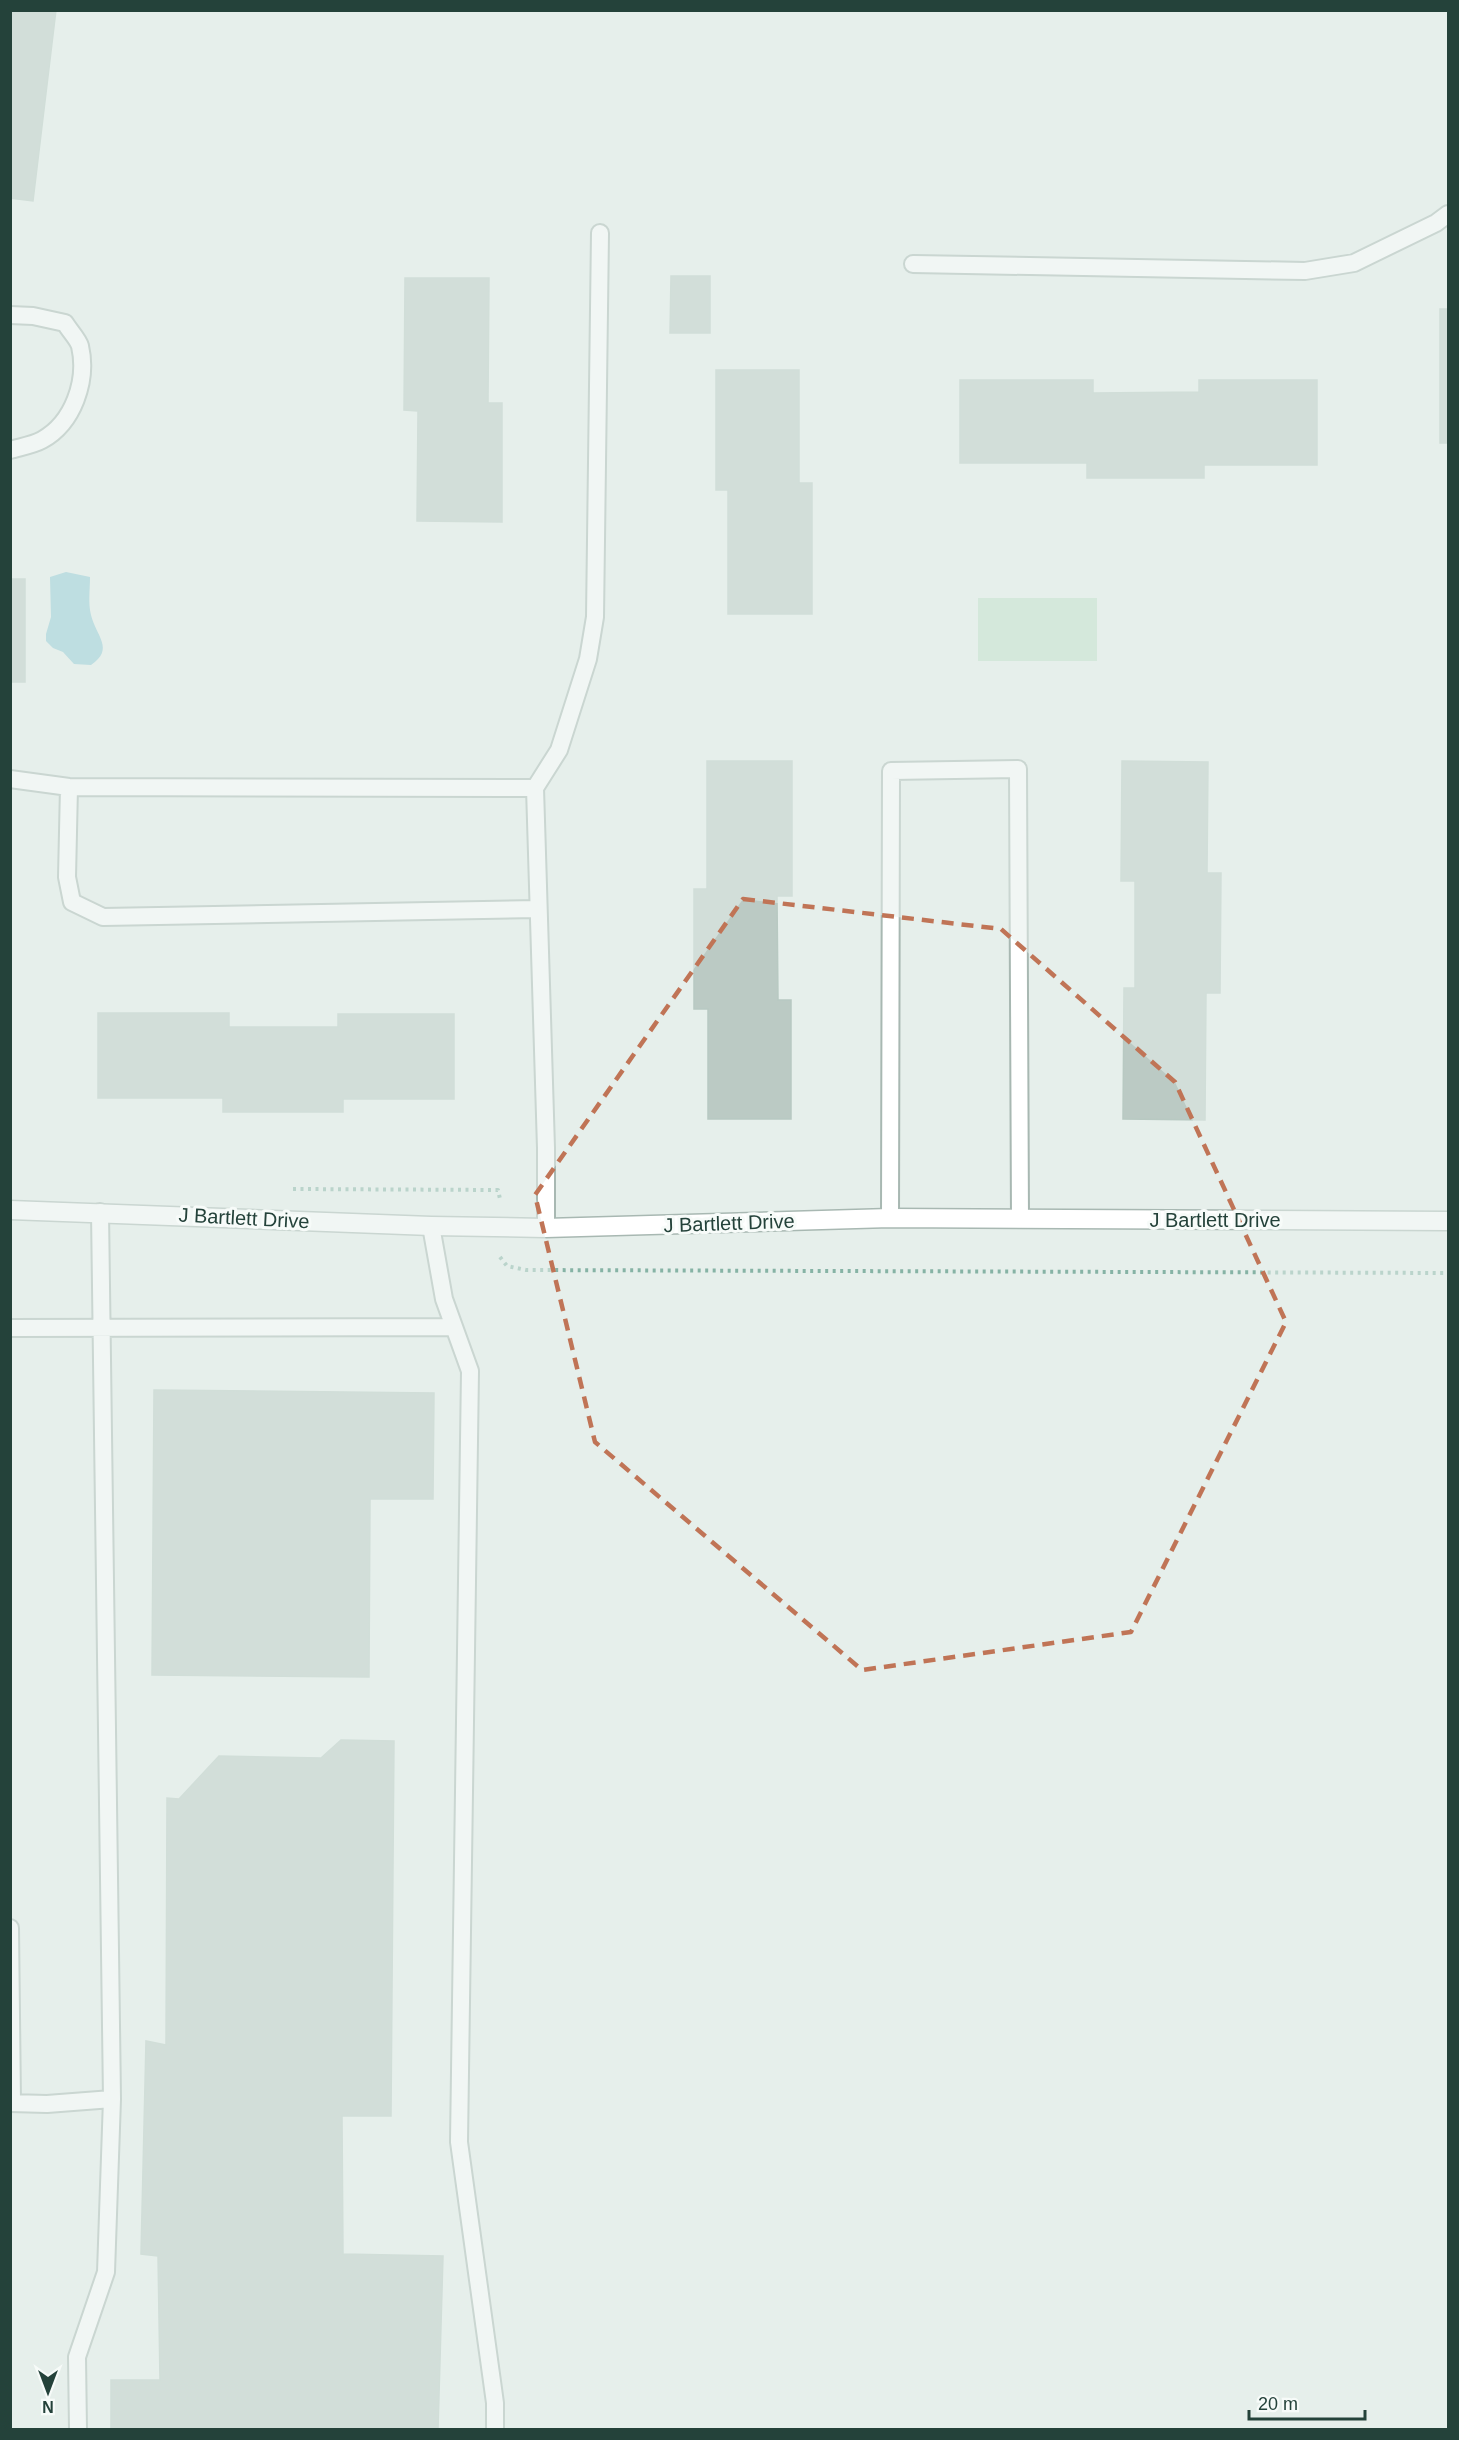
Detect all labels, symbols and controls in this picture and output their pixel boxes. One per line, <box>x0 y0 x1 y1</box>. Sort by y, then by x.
street label: J Bartlett Drive <box>178 1204 310 1232</box>
street label: J Bartlett Drive <box>1149 1209 1281 1231</box>
street label: J Bartlett Drive <box>663 1210 795 1236</box>
north arrow <box>18 2362 78 2422</box>
scale bar <box>1249 2383 1364 2421</box>
text: 20 m <box>1258 2394 1298 2414</box>
text: N <box>42 2398 54 2415</box>

